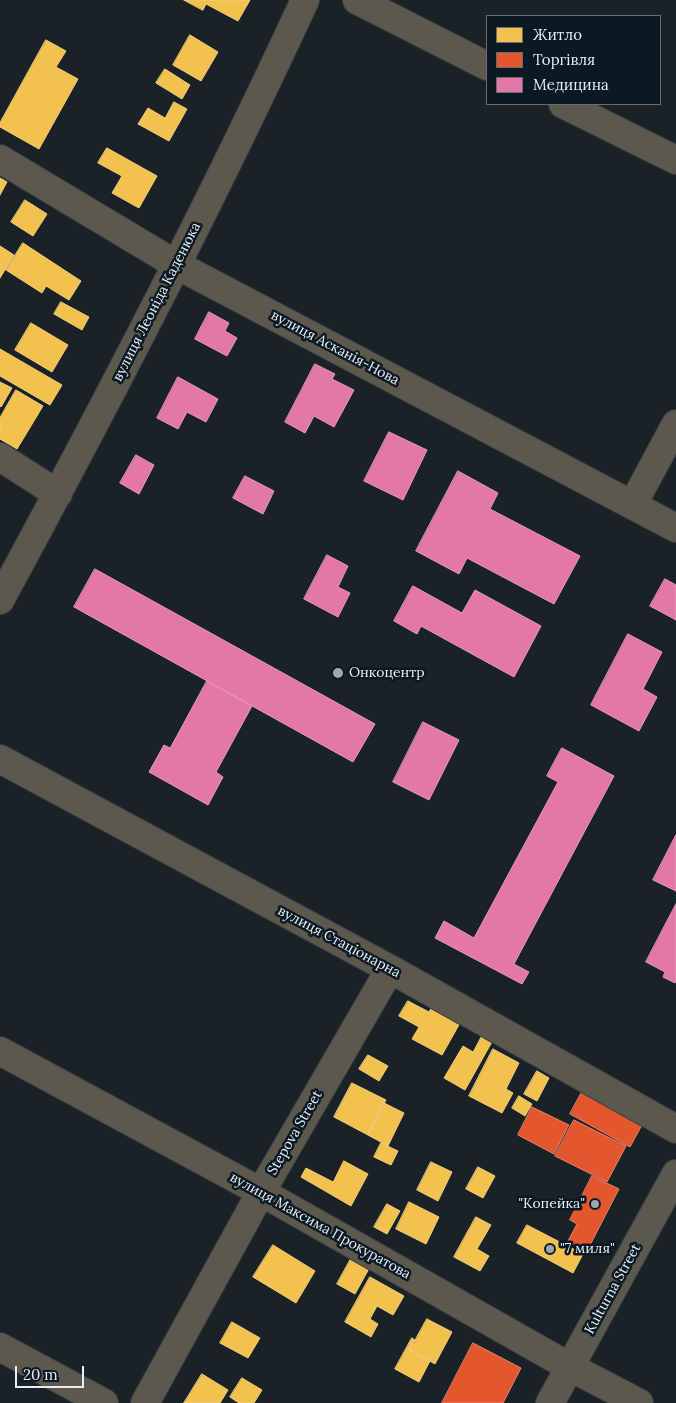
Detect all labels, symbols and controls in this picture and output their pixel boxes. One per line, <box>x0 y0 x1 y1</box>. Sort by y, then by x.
legend <box>486 15 661 105</box>
text: Житло <box>533 25 582 44</box>
text: Торгівля <box>533 50 595 69</box>
text: Медицина <box>533 75 609 94</box>
street label: вулиця Леоніда Каденюка <box>110 220 204 384</box>
street label: вулиця Асканія-Нова <box>268 307 402 389</box>
place label: Онкоцентр <box>349 665 425 681</box>
marker: Онкоцентр <box>331 666 345 680</box>
street label: вулиця Стаціонарна <box>275 903 403 981</box>
street label: Stepova Street <box>264 1088 326 1178</box>
street label: вулиця Максима Прокуратова <box>227 1169 413 1283</box>
place label: "Копейка" <box>518 1196 585 1212</box>
marker: "Копейка" <box>589 1198 601 1210</box>
place label: "7 миля" <box>560 1241 615 1257</box>
street label: Kulturna Street <box>581 1241 645 1337</box>
marker: "7 миля" <box>544 1243 556 1255</box>
scale bar <box>18 1356 86 1388</box>
text: 20 m <box>23 1365 58 1384</box>

